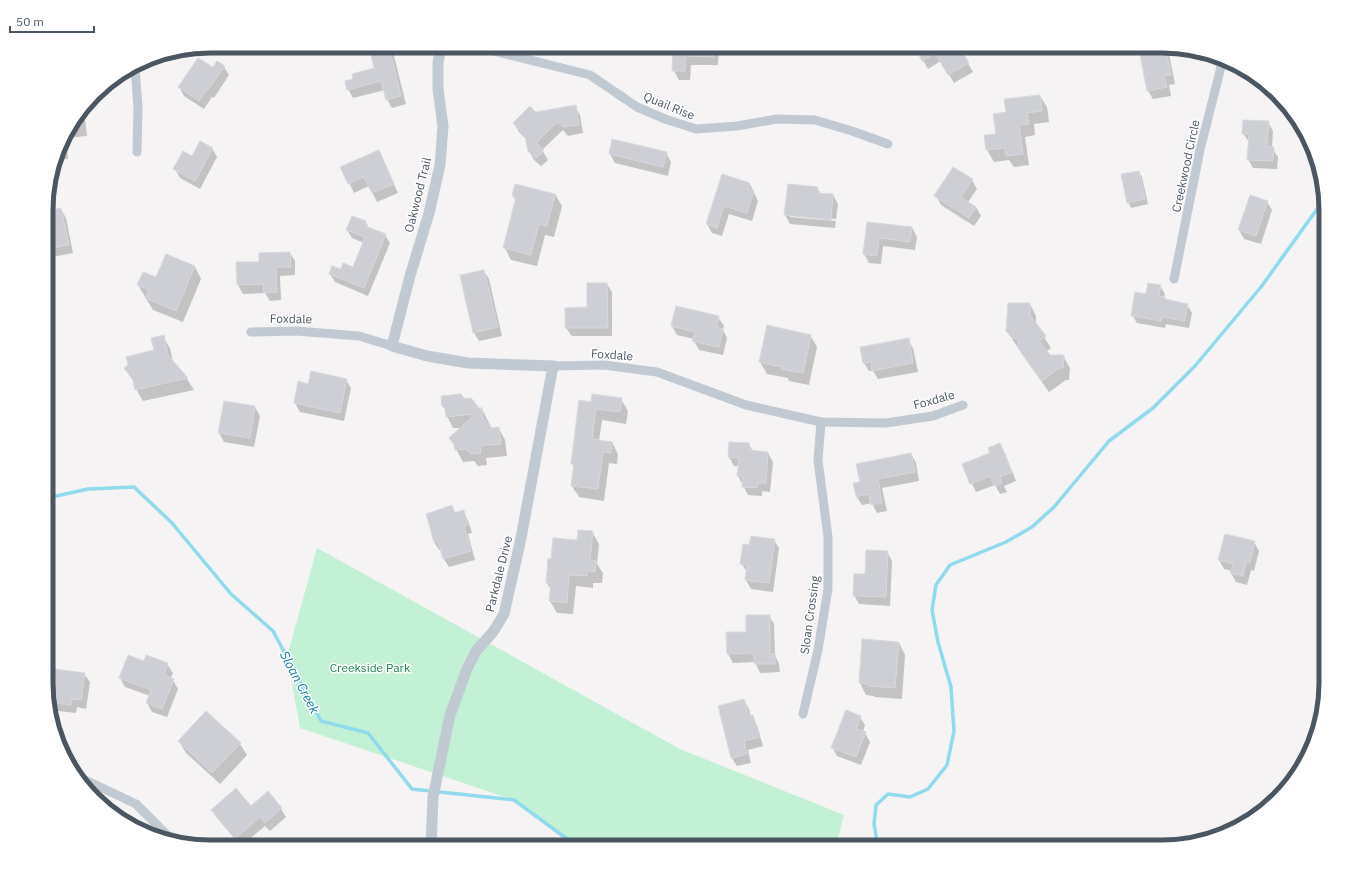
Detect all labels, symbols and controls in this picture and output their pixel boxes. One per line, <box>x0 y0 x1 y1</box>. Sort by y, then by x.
scale bar <box>10 8 94 34</box>
text: 50 m <box>16 14 44 29</box>
street label: Quail Rise <box>641 88 697 123</box>
street label: Creekwood Circle <box>1168 118 1203 214</box>
street label: Oakwood Trail <box>401 156 434 234</box>
street label: Foxdale <box>270 311 313 326</box>
street label: Foxdale <box>590 346 634 363</box>
street label: Foxdale <box>912 387 957 412</box>
street label: Parkdale Drive <box>482 534 515 614</box>
street label: Sloan Crossing <box>797 574 823 655</box>
water label: Sloan Creek <box>276 648 323 717</box>
park label: Creekside Park <box>330 660 411 675</box>

